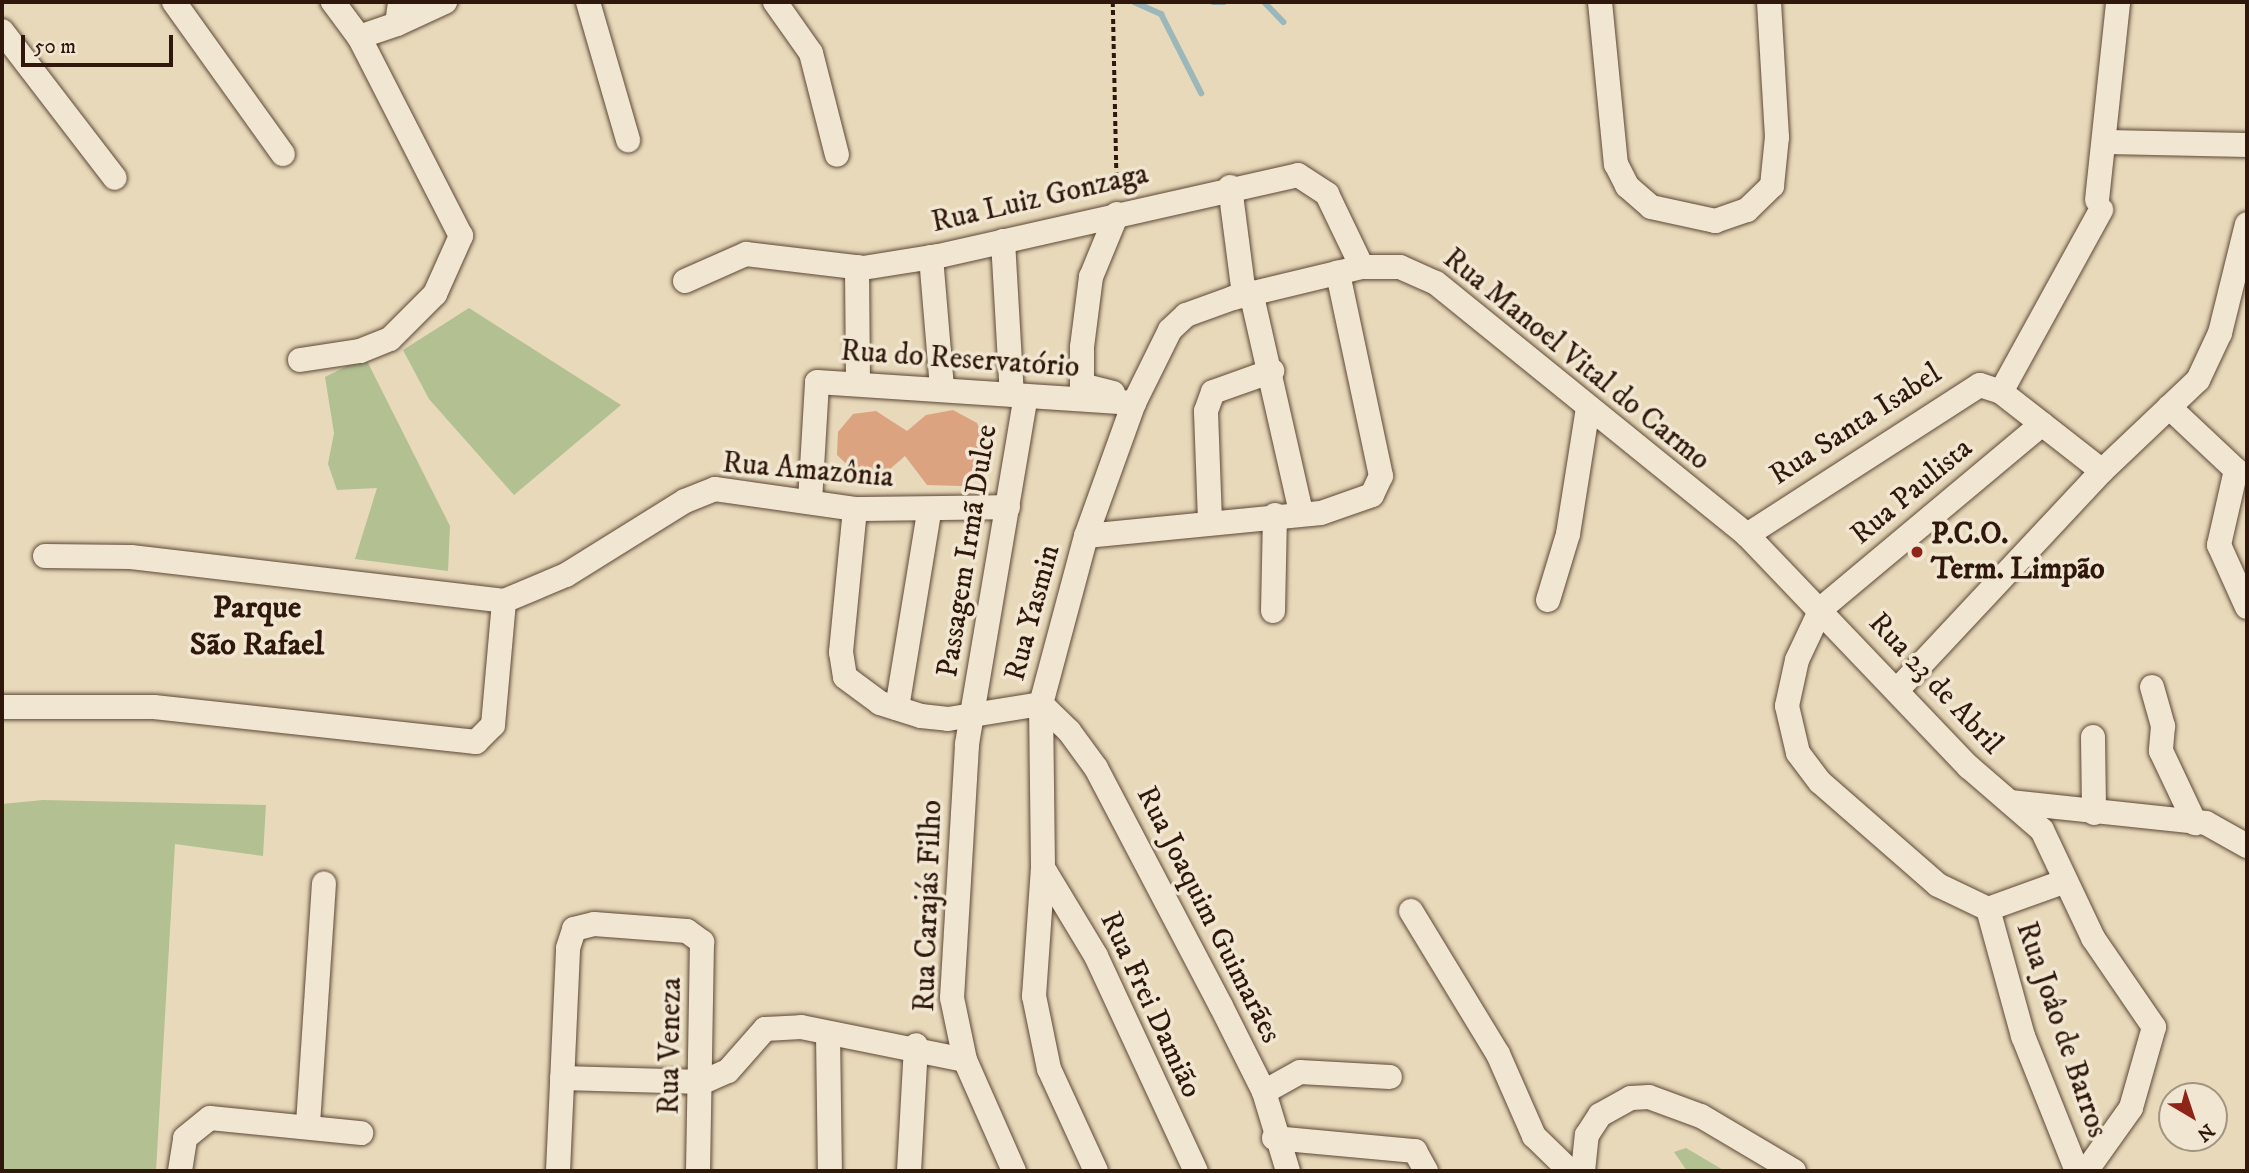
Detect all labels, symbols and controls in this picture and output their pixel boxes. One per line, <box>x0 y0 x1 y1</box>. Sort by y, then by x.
scale bar <box>24 21 177 65</box>
text: 50 m <box>34 34 76 60</box>
street label: Rua Luiz Gonzaga <box>928 157 1152 241</box>
street label: Rua Manoel Vital do Carmo <box>1435 241 1717 479</box>
street label: Rua do Reservatório <box>839 334 1081 386</box>
street label: Rua Santa Isabel <box>1764 356 1948 494</box>
street label: Passagem Irmã Dulce <box>930 422 1006 680</box>
street label: Rua Paulista <box>1844 431 1980 553</box>
street label: Rua Amazônia <box>721 446 895 496</box>
place label: P.C.O. Term. Limpão <box>1931 517 2105 588</box>
street label: Rua Yasmin <box>998 541 1068 685</box>
marker: P.C.O. Term. Limpão <box>1909 544 1925 560</box>
district label: Parque São Rafael <box>190 590 324 665</box>
street label: Rua 23 de Abril <box>1860 606 2010 762</box>
street label: Rua Joaquim Guimarães <box>1128 781 1288 1049</box>
street label: Rua Carajás Filho <box>907 799 951 1013</box>
street label: Rua Frei Damião <box>1091 906 1209 1104</box>
street label: Rua Joâo de Barros <box>2007 917 2115 1143</box>
street label: Rua Veneza <box>652 977 690 1115</box>
north arrow <box>2158 1082 2228 1152</box>
text: N <box>2192 1118 2219 1146</box>

